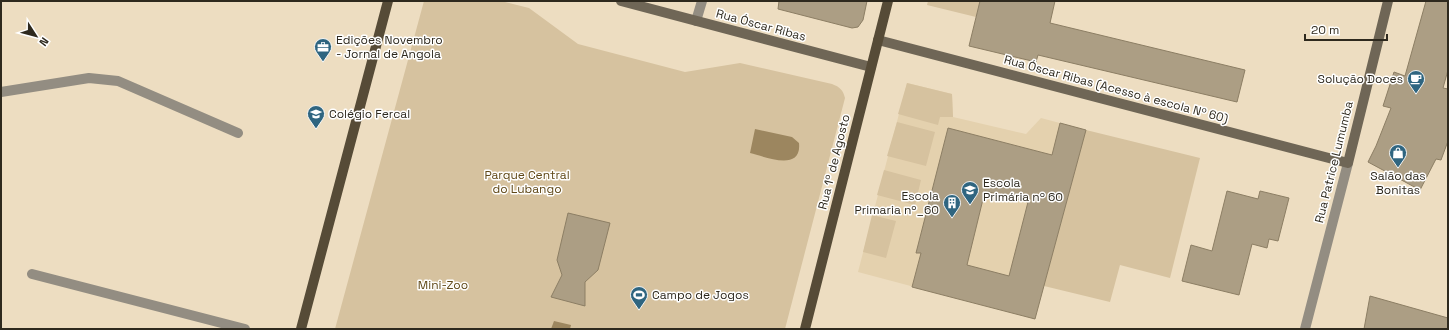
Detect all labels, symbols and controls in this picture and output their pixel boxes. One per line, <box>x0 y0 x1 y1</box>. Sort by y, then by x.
street label: Rua Óscar Ribas <box>714 5 808 45</box>
north arrow <box>16 16 56 56</box>
scale bar <box>1305 16 1387 42</box>
text: 20 m <box>1311 22 1339 38</box>
place label: Edições Novembro - Jornal de Angola <box>336 32 443 62</box>
text: N <box>36 35 52 49</box>
office icon: Edições Novembro - Jornal de Angola <box>313 37 333 62</box>
street label: Rua Óscar Ribas (Acesso à escola Nº 60) <box>1002 51 1230 127</box>
cafe icon: Solução Doces <box>1406 69 1426 94</box>
place label: Solução Doces <box>1318 71 1403 87</box>
street label: Rua Patrice Lumumba <box>1311 99 1357 225</box>
school or university icon: Colégio Fercal <box>306 104 326 129</box>
place label: Colégio Fercal <box>329 106 410 122</box>
street label: Rua 1º de Agosto <box>814 113 854 211</box>
shop icon: Salão das Bonitas <box>1388 143 1408 168</box>
park label: Parque Central do Lubango <box>484 167 570 197</box>
place label: Salão das Bonitas <box>1370 168 1426 198</box>
place label: Escola Primária nº 60 <box>983 175 1063 205</box>
school or university icon: Escola Primária nº 60 <box>960 180 980 205</box>
place label: Escola Primaria nº_60 <box>855 188 939 218</box>
building icon: Escola Primaria nº_60 <box>942 193 962 218</box>
park label: Mini-Zoo <box>418 277 468 293</box>
sports icon: Campo de Jogos <box>629 285 649 310</box>
place label: Campo de Jogos <box>652 287 749 303</box>

